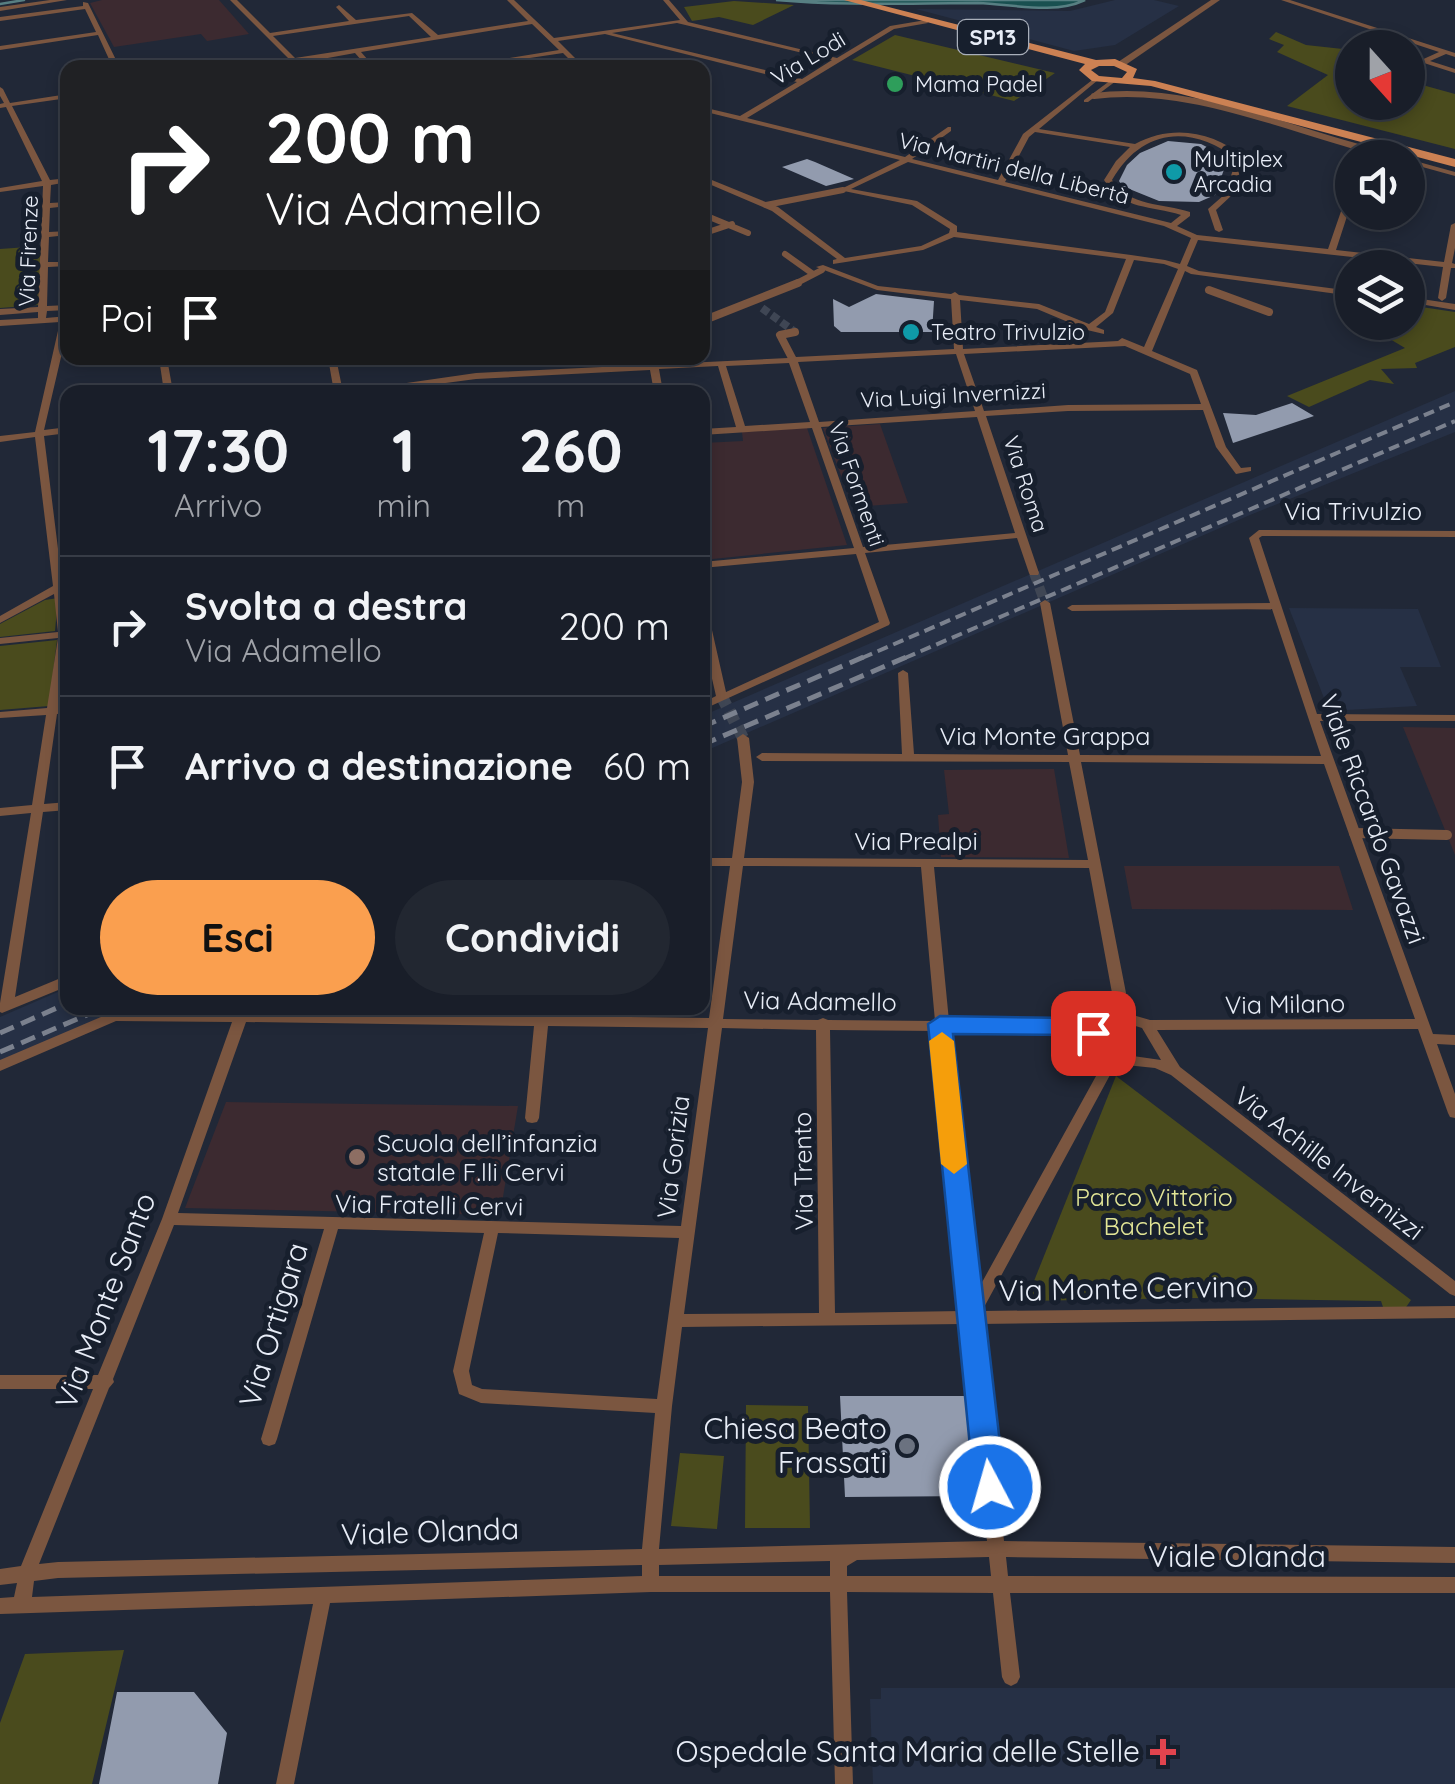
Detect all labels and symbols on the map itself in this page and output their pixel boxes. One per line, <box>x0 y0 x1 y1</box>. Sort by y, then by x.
road number: SP13 <box>958 20 1028 54</box>
street label: Via Lodi <box>766 25 850 91</box>
north arrow <box>1335 30 1425 120</box>
place label: Mama Padel <box>915 70 1043 98</box>
marker: Mama Padel <box>884 73 906 95</box>
street label: Via Martiri della Libertà <box>896 126 1132 210</box>
place label: Multiplex Arcadia <box>1194 145 1283 198</box>
marker: Multiplex Arcadia <box>1163 161 1185 183</box>
street label: Via Firenze <box>12 195 44 307</box>
place label: Teatro Trivulzio <box>931 318 1085 346</box>
marker: Teatro Trivulzio <box>900 321 922 343</box>
street label: Via Luigi Invernizzi <box>859 376 1047 414</box>
street label: Via Formenti <box>823 418 891 550</box>
street label: Via Roma <box>997 432 1055 536</box>
street label: Via Trivulzio <box>1284 495 1422 526</box>
street label: Viale Riccardo Gavazzi <box>1314 690 1433 948</box>
street label: Via Monte Grappa <box>940 720 1150 751</box>
street label: Via Prealpi <box>854 825 978 856</box>
street label: Via Adamello <box>743 984 897 1017</box>
street label: Via Milano <box>1225 987 1345 1020</box>
pin <box>1051 991 1136 1076</box>
street label: Via Achille Invernizzi <box>1229 1079 1430 1246</box>
street label: Via Gorizia <box>650 1094 695 1220</box>
street label: Via Trento <box>786 1111 819 1231</box>
place label: Scuola dell’infanzia statale F.lli Cervi <box>377 1127 598 1187</box>
marker: Scuola dell’infanzia statale F.lli Cervi <box>346 1146 368 1168</box>
park label: Parco Vittorio Bachelet <box>1075 1181 1233 1241</box>
street label: Via Monte Santo <box>46 1187 164 1414</box>
street label: Via Fratelli Cervi <box>335 1187 523 1222</box>
street label: Via Ortigara <box>230 1238 316 1412</box>
street label: Via Monte Cervino <box>998 1267 1254 1309</box>
place label: Chiesa Beato Frassati <box>703 1409 887 1481</box>
marker: Chiesa Beato Frassati <box>896 1435 918 1457</box>
position arrow <box>938 1435 1042 1539</box>
street label: Viale Olanda <box>340 1509 520 1553</box>
street label: Viale Olanda <box>1148 1537 1326 1575</box>
place label: Ospedale Santa Maria delle Stelle <box>675 1732 1140 1770</box>
marker: Ospedale Santa Maria delle Stelle <box>1150 1739 1176 1765</box>

